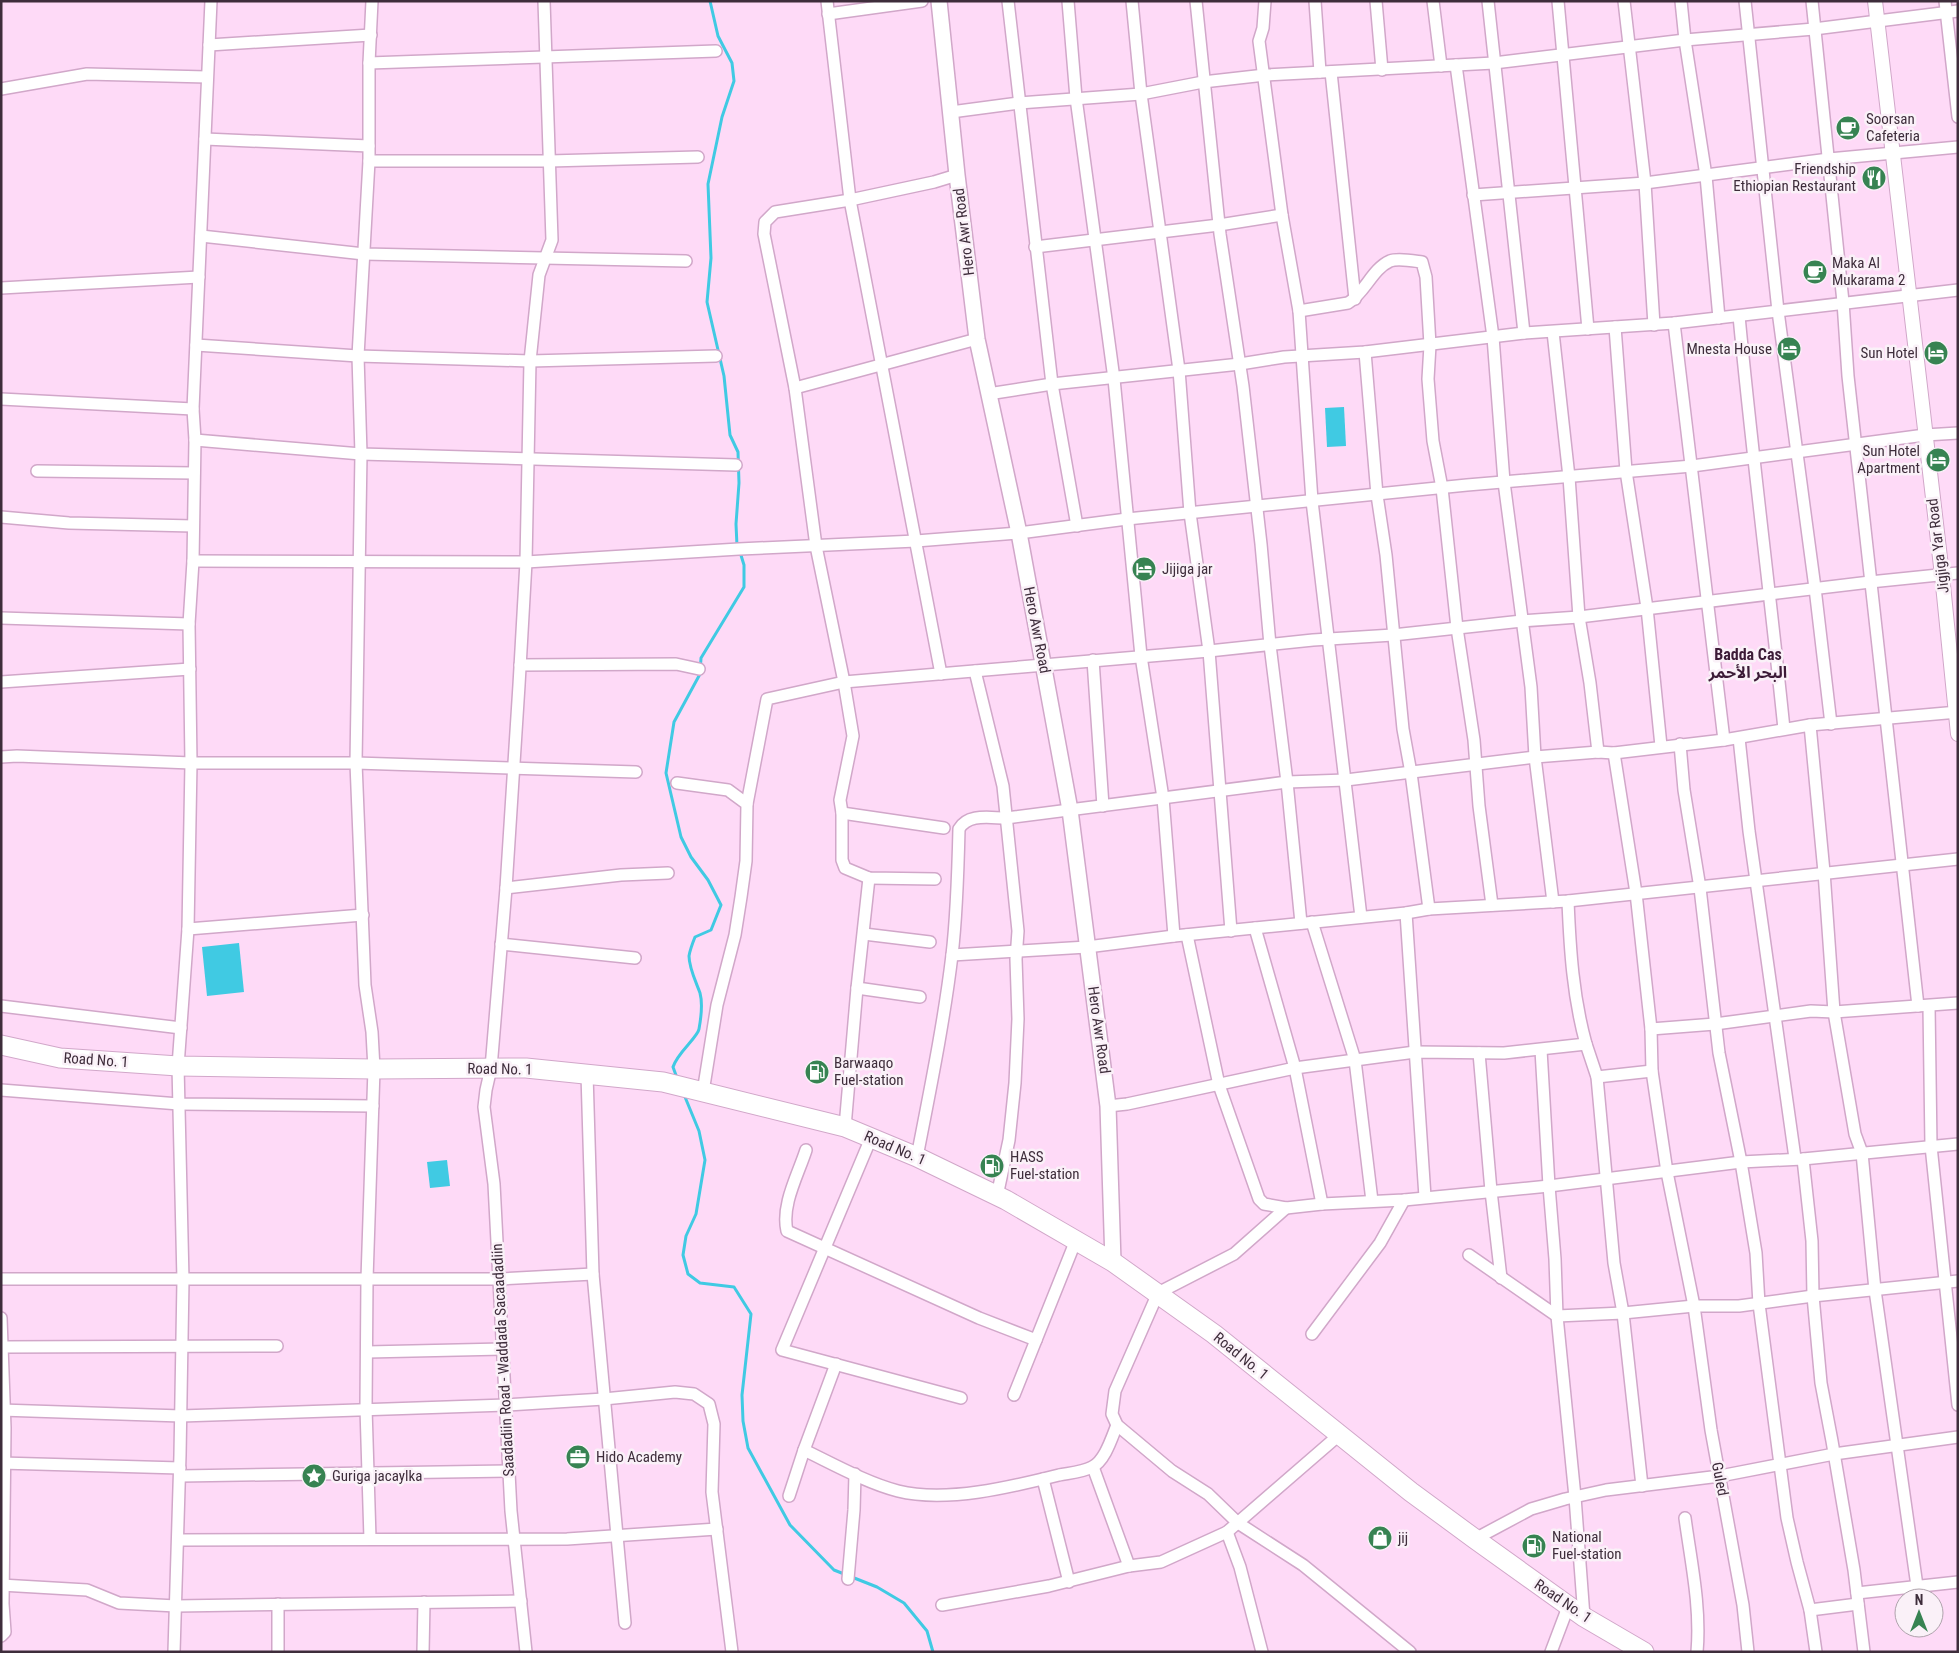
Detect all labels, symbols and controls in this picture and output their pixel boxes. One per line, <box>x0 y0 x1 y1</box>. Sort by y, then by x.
place label: Soorsan Cafeteria <box>1866 110 1920 145</box>
cafe icon: Soorsan Cafeteria <box>1835 115 1861 141</box>
place label: Friendship Ethiopian Restaurant <box>1733 160 1856 195</box>
restaurant icon: Friendship Ethiopian Restaurant <box>1861 165 1887 191</box>
street label: Hero Awr Road <box>950 187 978 277</box>
place label: Maka Al Mukarama 2 <box>1832 254 1905 289</box>
cafe icon: Maka Al Mukarama 2 <box>1802 259 1828 285</box>
hotel icon: Mnesta House <box>1776 336 1802 362</box>
place label: Mnesta House <box>1687 340 1772 358</box>
hotel icon: Sun Hotel <box>1923 340 1949 366</box>
place label: Sun Hotel <box>1861 344 1918 362</box>
place label: Sun Hotel Apartment <box>1857 442 1920 477</box>
hotel icon: Sun Hotel Apartment <box>1925 447 1951 473</box>
street label: Jigjiga Yar Road <box>1923 497 1953 595</box>
hotel icon: Jijiga jar <box>1131 556 1157 582</box>
place label: Jijiga jar <box>1162 560 1213 578</box>
street label: Hero Awr Road <box>1020 585 1054 675</box>
district label: Badda Cas البحر الأحمر <box>1708 645 1787 682</box>
street label: Hero Awr Road <box>1084 985 1114 1075</box>
street label: Road No. 1 <box>63 1049 129 1071</box>
place label: Barwaaqo Fuel-station <box>834 1054 904 1089</box>
street label: Road No. 1 <box>467 1059 533 1079</box>
fuel station icon: Barwaaqo Fuel-station <box>804 1059 830 1085</box>
street label: Road No. 1 <box>861 1127 929 1169</box>
place label: HASS Fuel-station <box>1010 1148 1080 1183</box>
fuel station icon: HASS Fuel-station <box>979 1153 1005 1179</box>
street label: Saadadiin Road - Waddada Sacaadadiin <box>488 1243 518 1477</box>
street label: Road No. 1 <box>1210 1328 1272 1384</box>
office icon: Hido Academy <box>565 1444 591 1470</box>
place label: Hido Academy <box>596 1448 682 1466</box>
street label: Guled <box>1708 1461 1732 1497</box>
place icon: Guriga jacaylka <box>301 1463 327 1489</box>
place label: Guriga jacaylka <box>332 1467 422 1485</box>
shop icon: jij <box>1367 1525 1393 1551</box>
place label: National Fuel-station <box>1552 1528 1622 1563</box>
place label: jij <box>1397 1529 1408 1547</box>
fuel station icon: National Fuel-station <box>1521 1533 1547 1559</box>
street label: Road No. 1 <box>1531 1575 1595 1627</box>
north arrow <box>1894 1588 1944 1638</box>
text: N <box>1915 1592 1923 1608</box>

